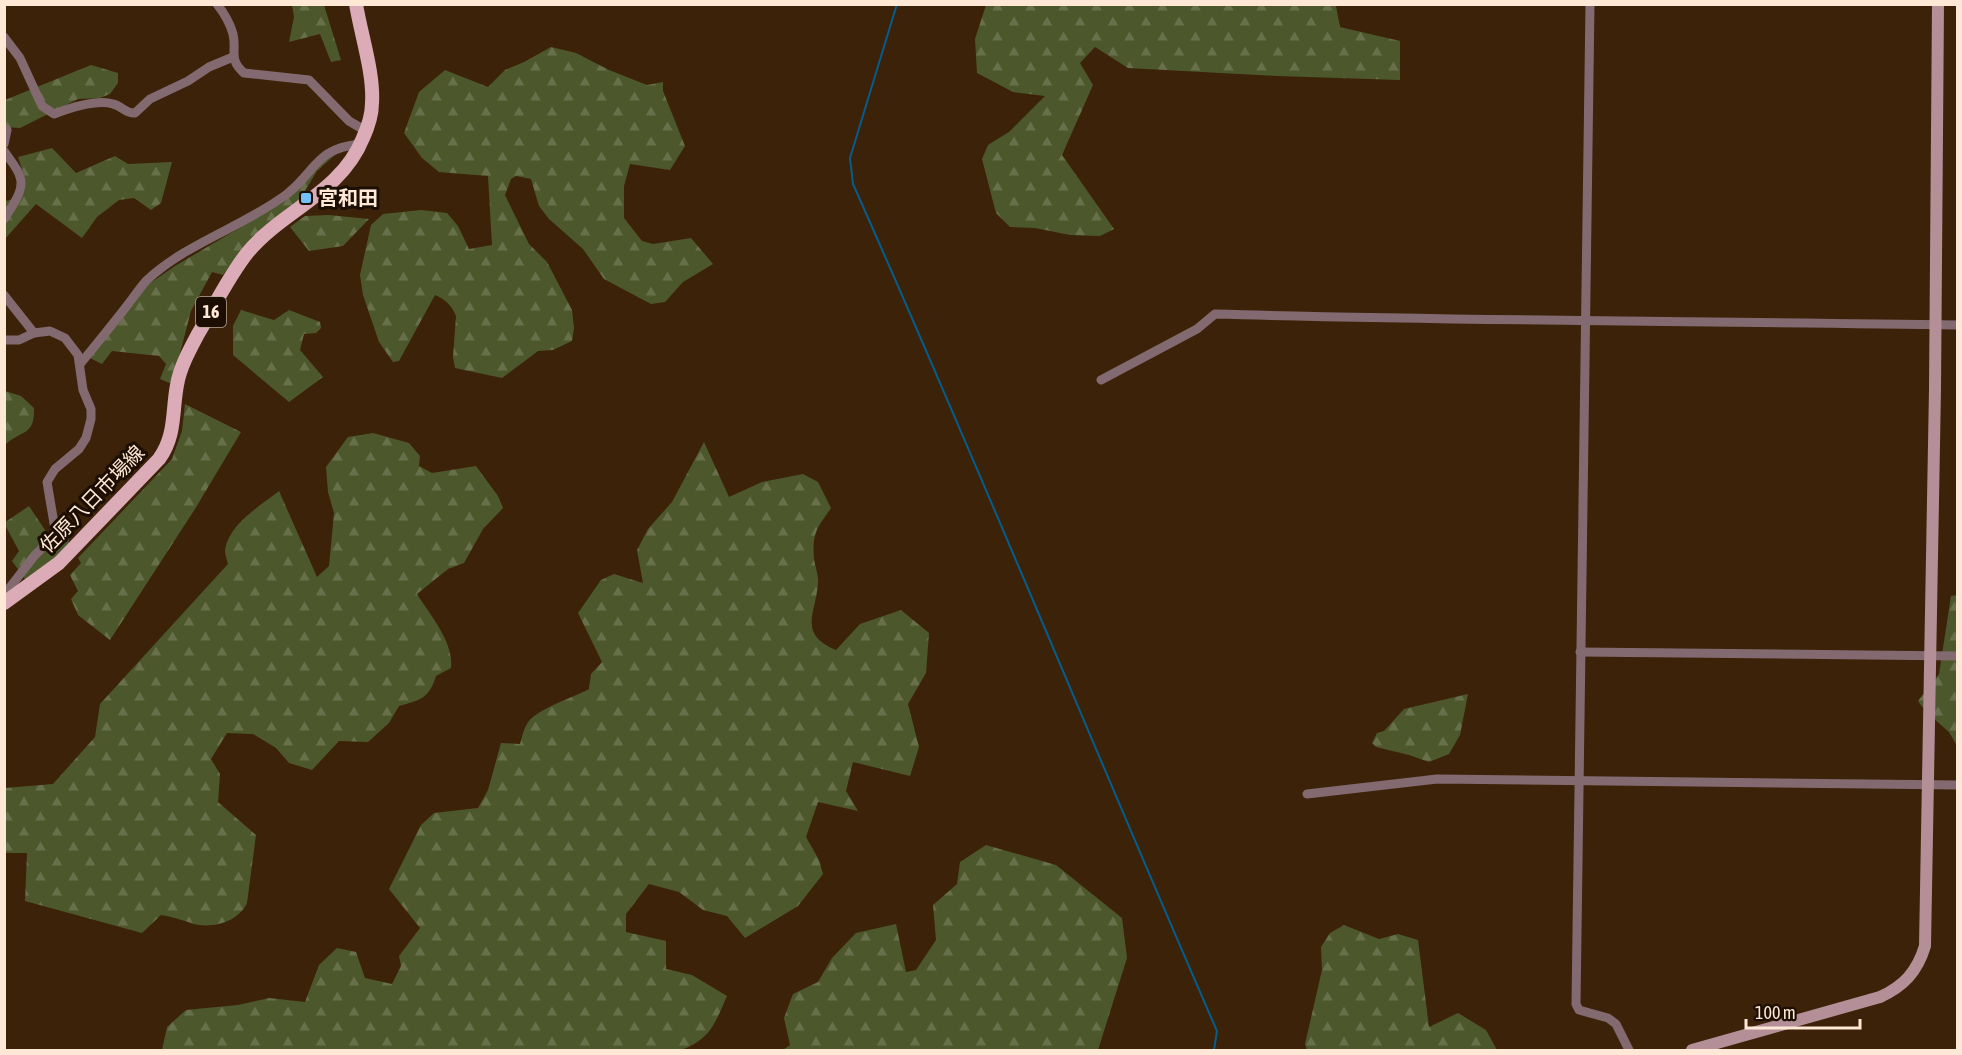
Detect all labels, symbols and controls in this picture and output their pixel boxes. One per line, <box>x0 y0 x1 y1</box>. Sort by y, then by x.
place label: 宮和田 <box>318 186 378 209</box>
marker: 宮和田 <box>299 191 313 205</box>
road number: 16 <box>196 297 226 327</box>
street label: 佐原八日市場線 <box>35 440 149 557</box>
scale bar <box>1746 992 1860 1030</box>
text: 100 m <box>1755 1002 1796 1023</box>

